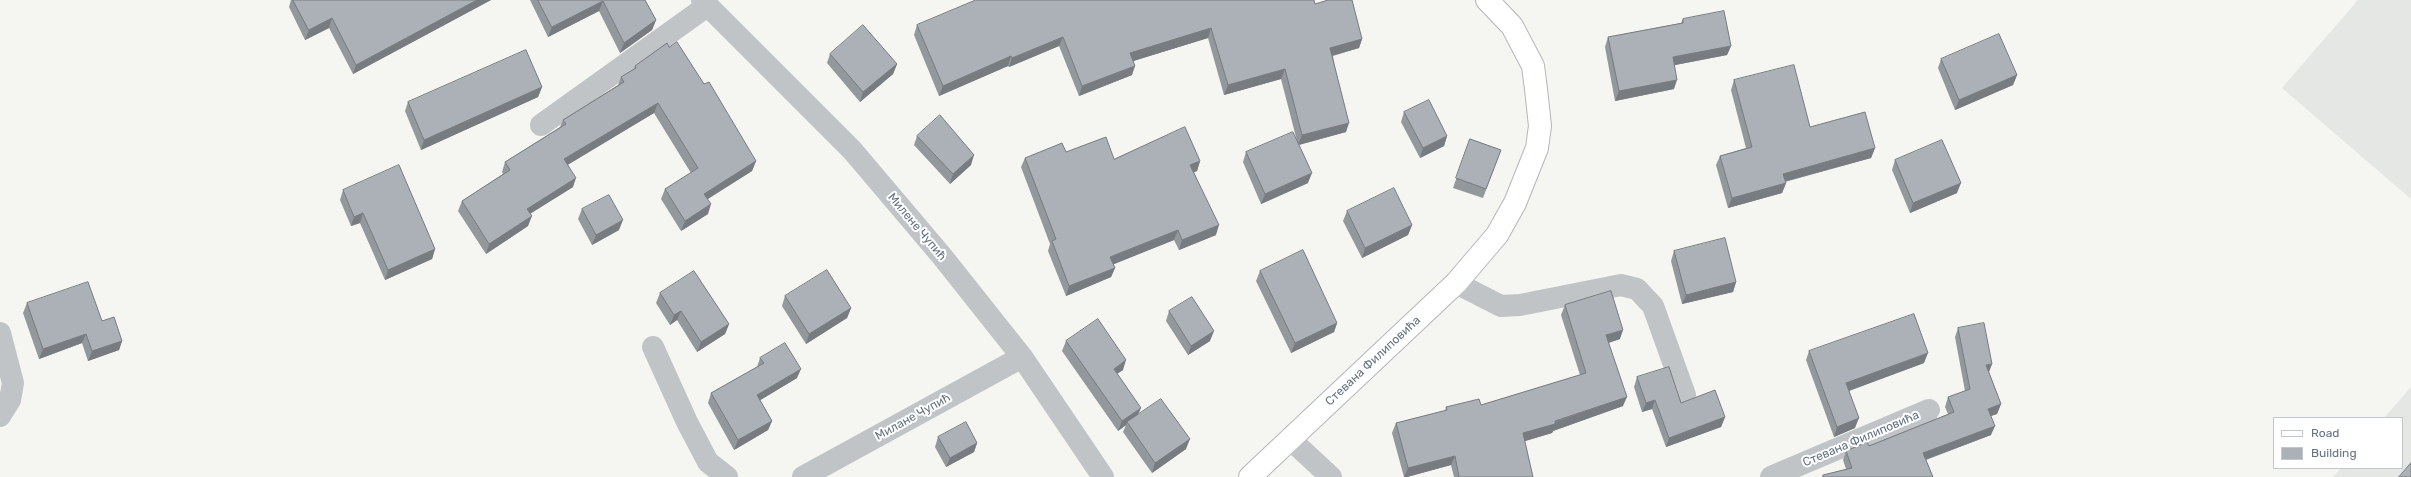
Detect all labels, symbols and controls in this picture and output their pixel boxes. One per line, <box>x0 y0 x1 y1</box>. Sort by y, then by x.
street label: Милене Чупић <box>885 190 949 264</box>
street label: Стевана Филиповића <box>1322 313 1424 409</box>
street label: Милане Чупић <box>873 390 953 444</box>
street label: Стевана Филиповића <box>1801 408 1921 470</box>
legend <box>2273 417 2403 469</box>
text: Road <box>2311 426 2339 440</box>
text: Building <box>2311 446 2357 460</box>

